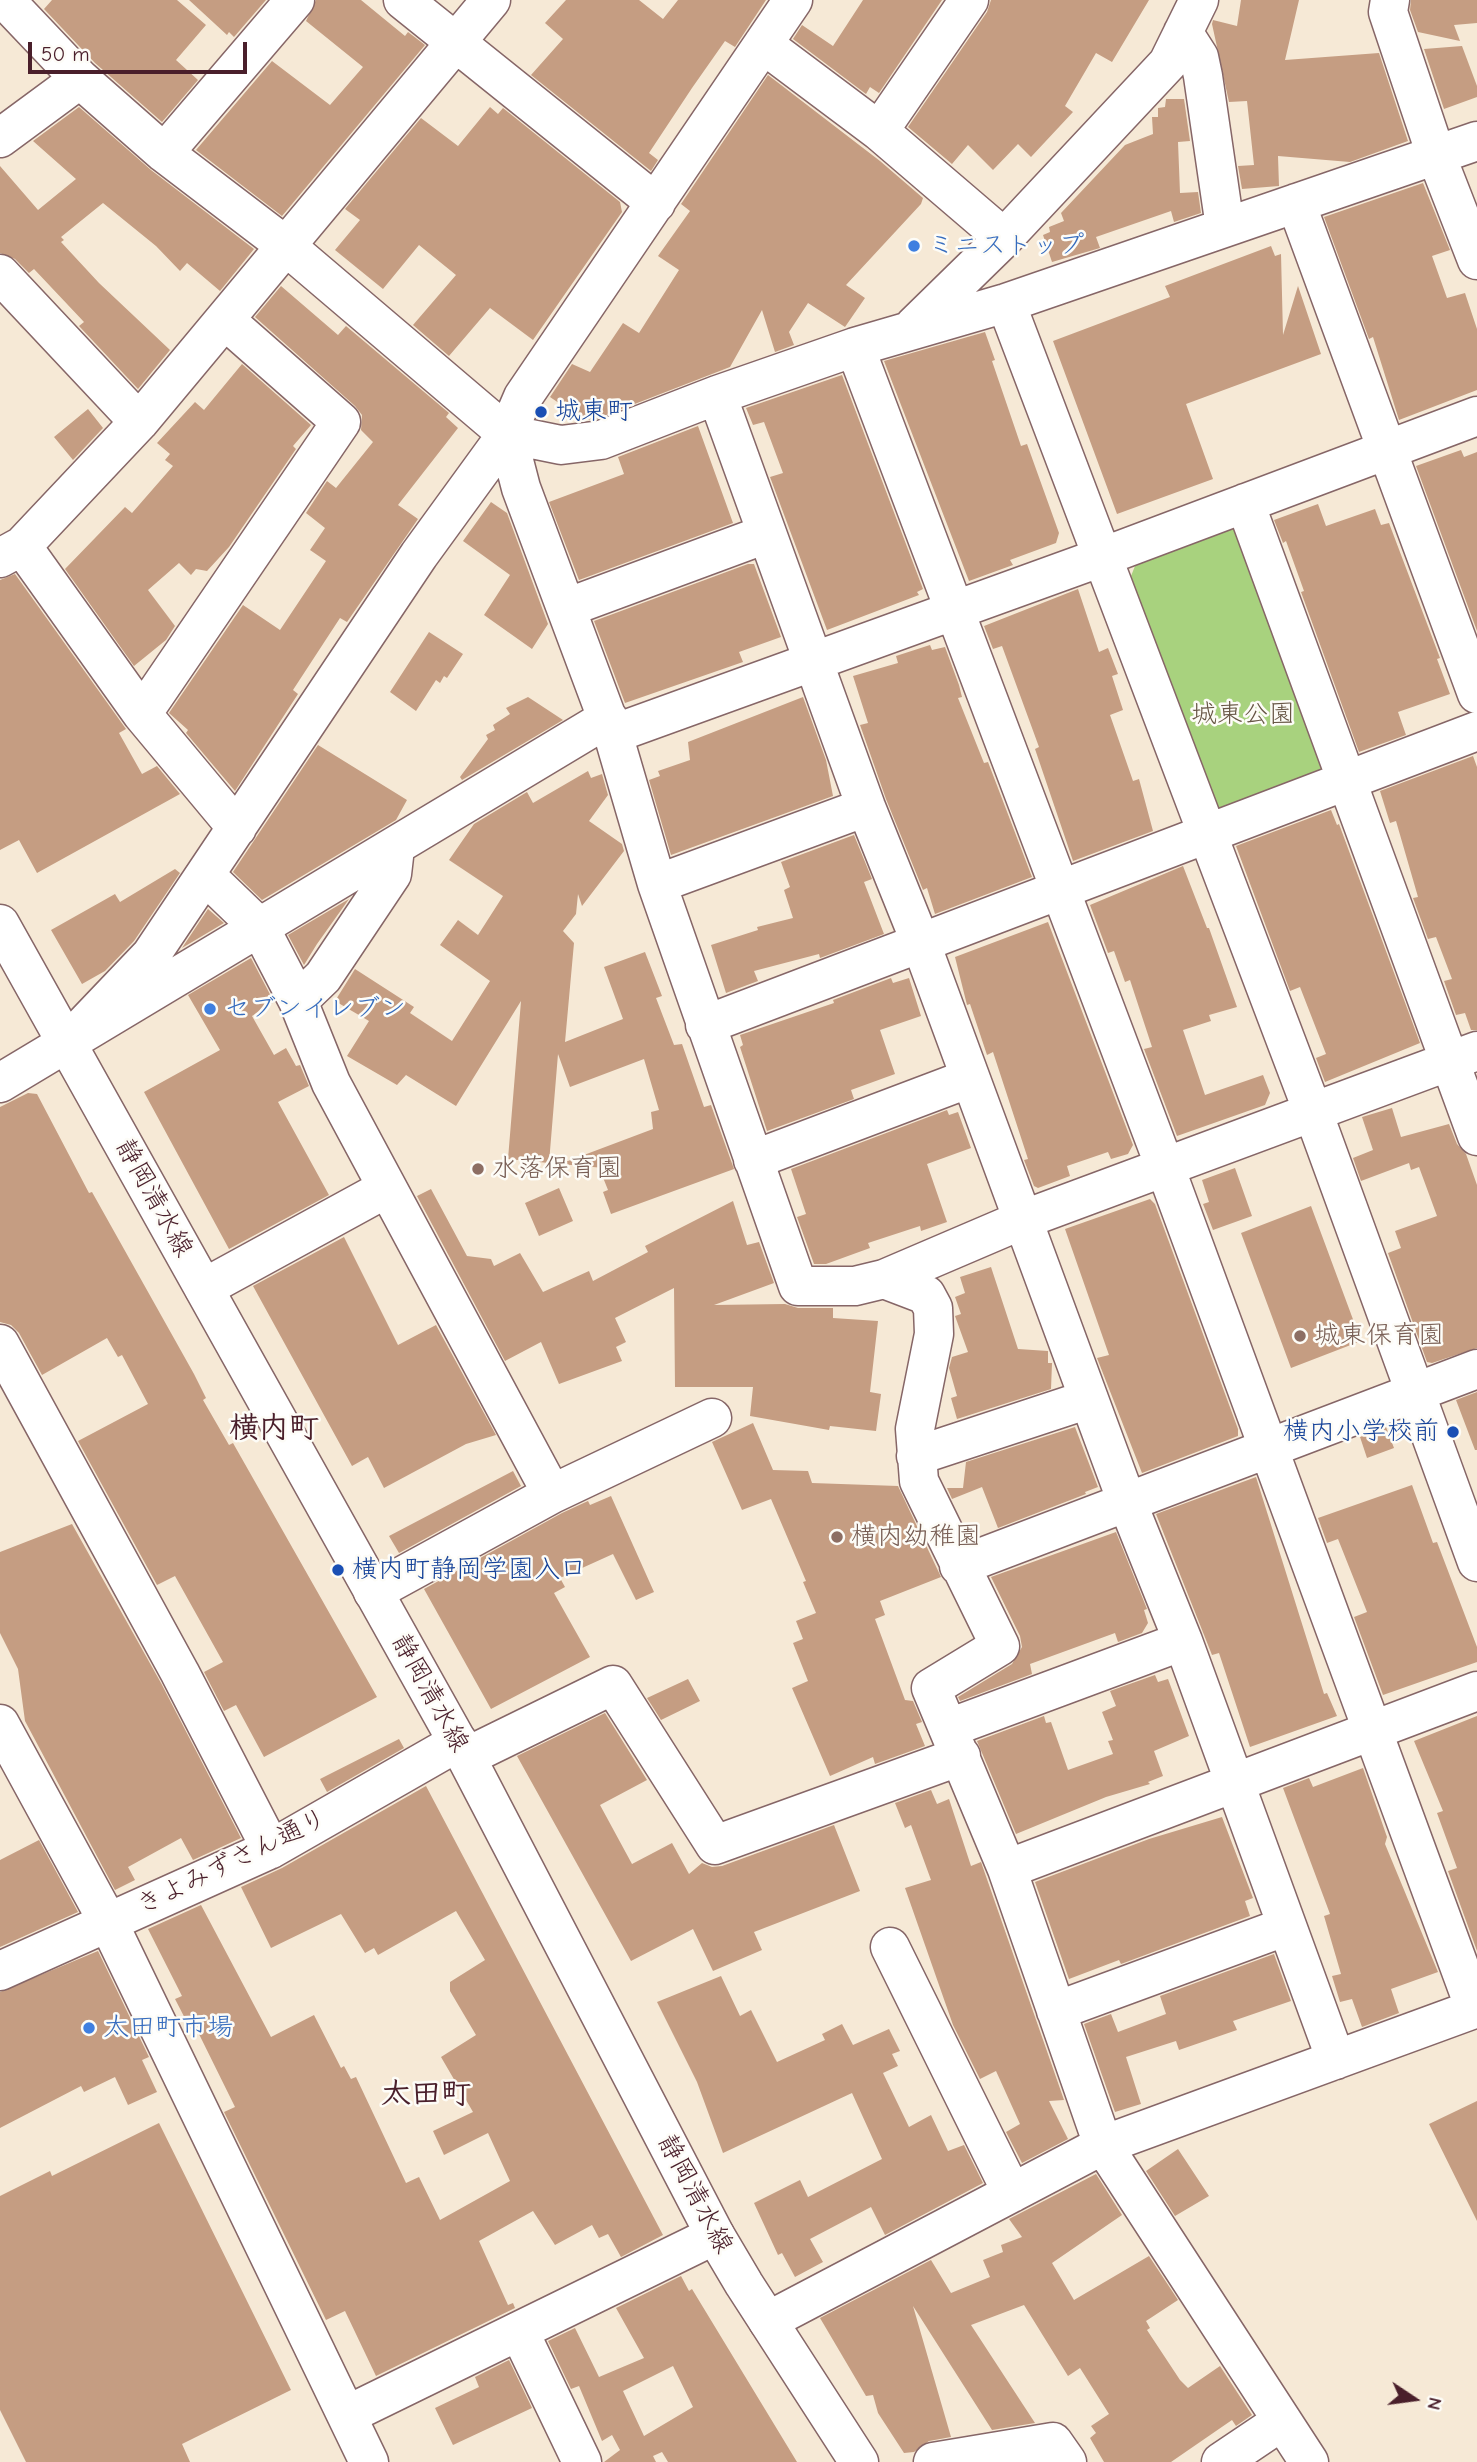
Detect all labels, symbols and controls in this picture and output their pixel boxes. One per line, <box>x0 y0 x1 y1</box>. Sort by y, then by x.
scale bar <box>32 28 250 72</box>
text: 50 m <box>41 42 90 66</box>
place label: ミニストップ <box>928 230 1084 262</box>
marker: ミニストップ <box>906 238 922 254</box>
place label: 城東町 <box>555 396 633 428</box>
marker: 城東町 <box>533 404 549 420</box>
park label: 城東公園 <box>1191 699 1295 731</box>
place label: セブンイレブン <box>224 993 406 1025</box>
marker: セブンイレブン <box>202 1001 218 1017</box>
street label: 静岡清水線 <box>109 1134 199 1262</box>
place label: 水落保育園 <box>492 1153 622 1185</box>
marker: 水落保育園 <box>470 1161 486 1177</box>
place label: 城東保育園 <box>1314 1320 1444 1352</box>
marker: 城東保育園 <box>1292 1328 1308 1344</box>
district label: 横内町 <box>229 1411 319 1447</box>
place label: 横内小学校前 <box>1283 1416 1439 1448</box>
marker: 横内小学校前 <box>1445 1424 1461 1440</box>
place label: 横内幼稚園 <box>851 1521 981 1553</box>
marker: 横内幼稚園 <box>829 1529 845 1545</box>
place label: 横内町静岡学園入口 <box>352 1554 586 1586</box>
marker: 横内町静岡学園入口 <box>330 1562 346 1578</box>
street label: 静岡清水線 <box>385 1629 475 1757</box>
street label: きよみずさん通り <box>132 1802 332 1922</box>
place label: 太田町市場 <box>103 2012 233 2044</box>
marker: 太田町市場 <box>81 2020 97 2036</box>
district label: 太田町 <box>381 2077 471 2113</box>
street label: 静岡清水線 <box>651 2129 739 2259</box>
north arrow <box>1379 2364 1449 2434</box>
text: N <box>1422 2395 1447 2412</box>

